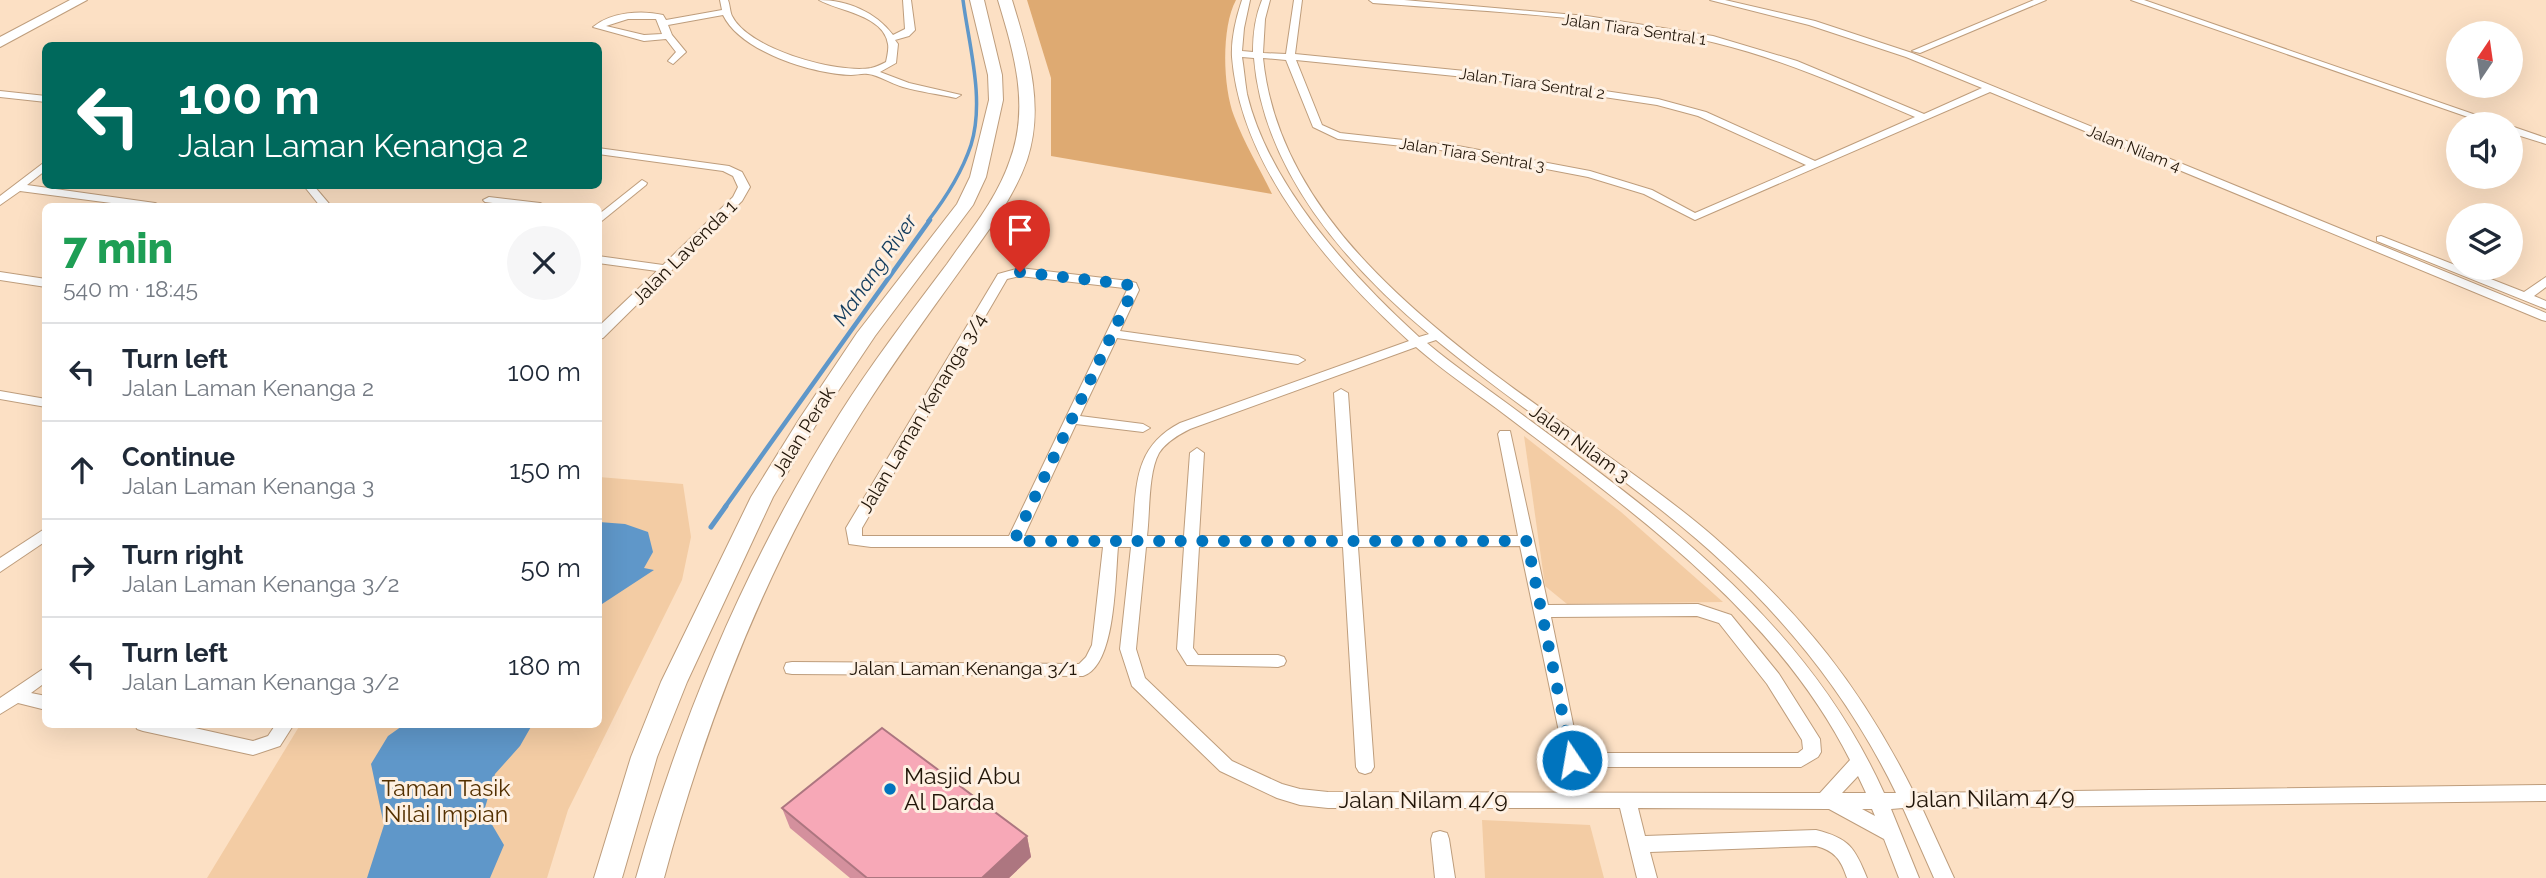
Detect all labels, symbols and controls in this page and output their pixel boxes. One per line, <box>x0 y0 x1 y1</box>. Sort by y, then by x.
street label: Jalan Tiara Sentral 1 <box>1561 10 1707 49</box>
north arrow <box>2446 21 2524 98</box>
map controls <box>2446 21 2523 280</box>
street label: Jalan Tiara Sentral 2 <box>1458 64 1606 103</box>
text: 100 m <box>178 68 320 125</box>
icon: left <box>63 70 154 161</box>
button: sound <box>2446 112 2523 189</box>
street label: Jalan Nilam 4 <box>2084 121 2184 176</box>
text: Jalan Laman Kenanga 2 <box>178 127 528 164</box>
street label: Jalan Tiara Sentral 3 <box>1398 134 1546 175</box>
street label: Jalan Lavenda 1 <box>627 195 741 309</box>
pin <box>990 200 1050 272</box>
button: layers <box>2446 203 2523 280</box>
water label: Mahang River <box>827 209 923 330</box>
icon: arrive <box>1001 211 1039 249</box>
text: 7 min <box>63 224 173 273</box>
button: close <box>507 226 581 300</box>
text: 540 m · 18:45 <box>63 275 198 302</box>
street label: Jalan Laman Kenanga 3/4 <box>854 309 990 517</box>
text: Turn left <box>122 344 228 374</box>
icon: left <box>63 353 101 391</box>
text: 100 m <box>508 357 581 387</box>
text: Jalan Laman Kenanga 2 <box>122 374 374 401</box>
street label: Jalan Perak <box>767 383 839 479</box>
street label: Jalan Nilam 3 <box>1526 400 1634 486</box>
text: Continue <box>122 442 235 472</box>
icon: ahead <box>63 451 101 489</box>
text: 150 m <box>509 455 581 485</box>
text: Jalan Laman Kenanga 3 <box>122 472 374 499</box>
text: Turn right <box>122 540 243 570</box>
icon: right <box>63 549 101 587</box>
text: 50 m <box>520 553 581 583</box>
text: Jalan Laman Kenanga 3/2 <box>122 570 400 597</box>
text: Turn left <box>122 638 228 668</box>
icon: left <box>63 647 101 685</box>
text: 180 m <box>508 651 581 681</box>
street label: Jalan Laman Kenanga 3/1 <box>849 657 1077 679</box>
text: Jalan Laman Kenanga 3/2 <box>122 668 400 695</box>
position arrow <box>1535 723 1609 797</box>
place label: Masjid Abu Al Darda <box>904 762 1021 815</box>
park label: Taman Tasik Nilai Impian <box>382 774 510 827</box>
marker: Masjid Abu Al Darda <box>882 781 898 797</box>
street label: Jalan Nilam 4/9 <box>1905 783 2075 812</box>
street label: Jalan Nilam 4/9 <box>1338 786 1508 813</box>

